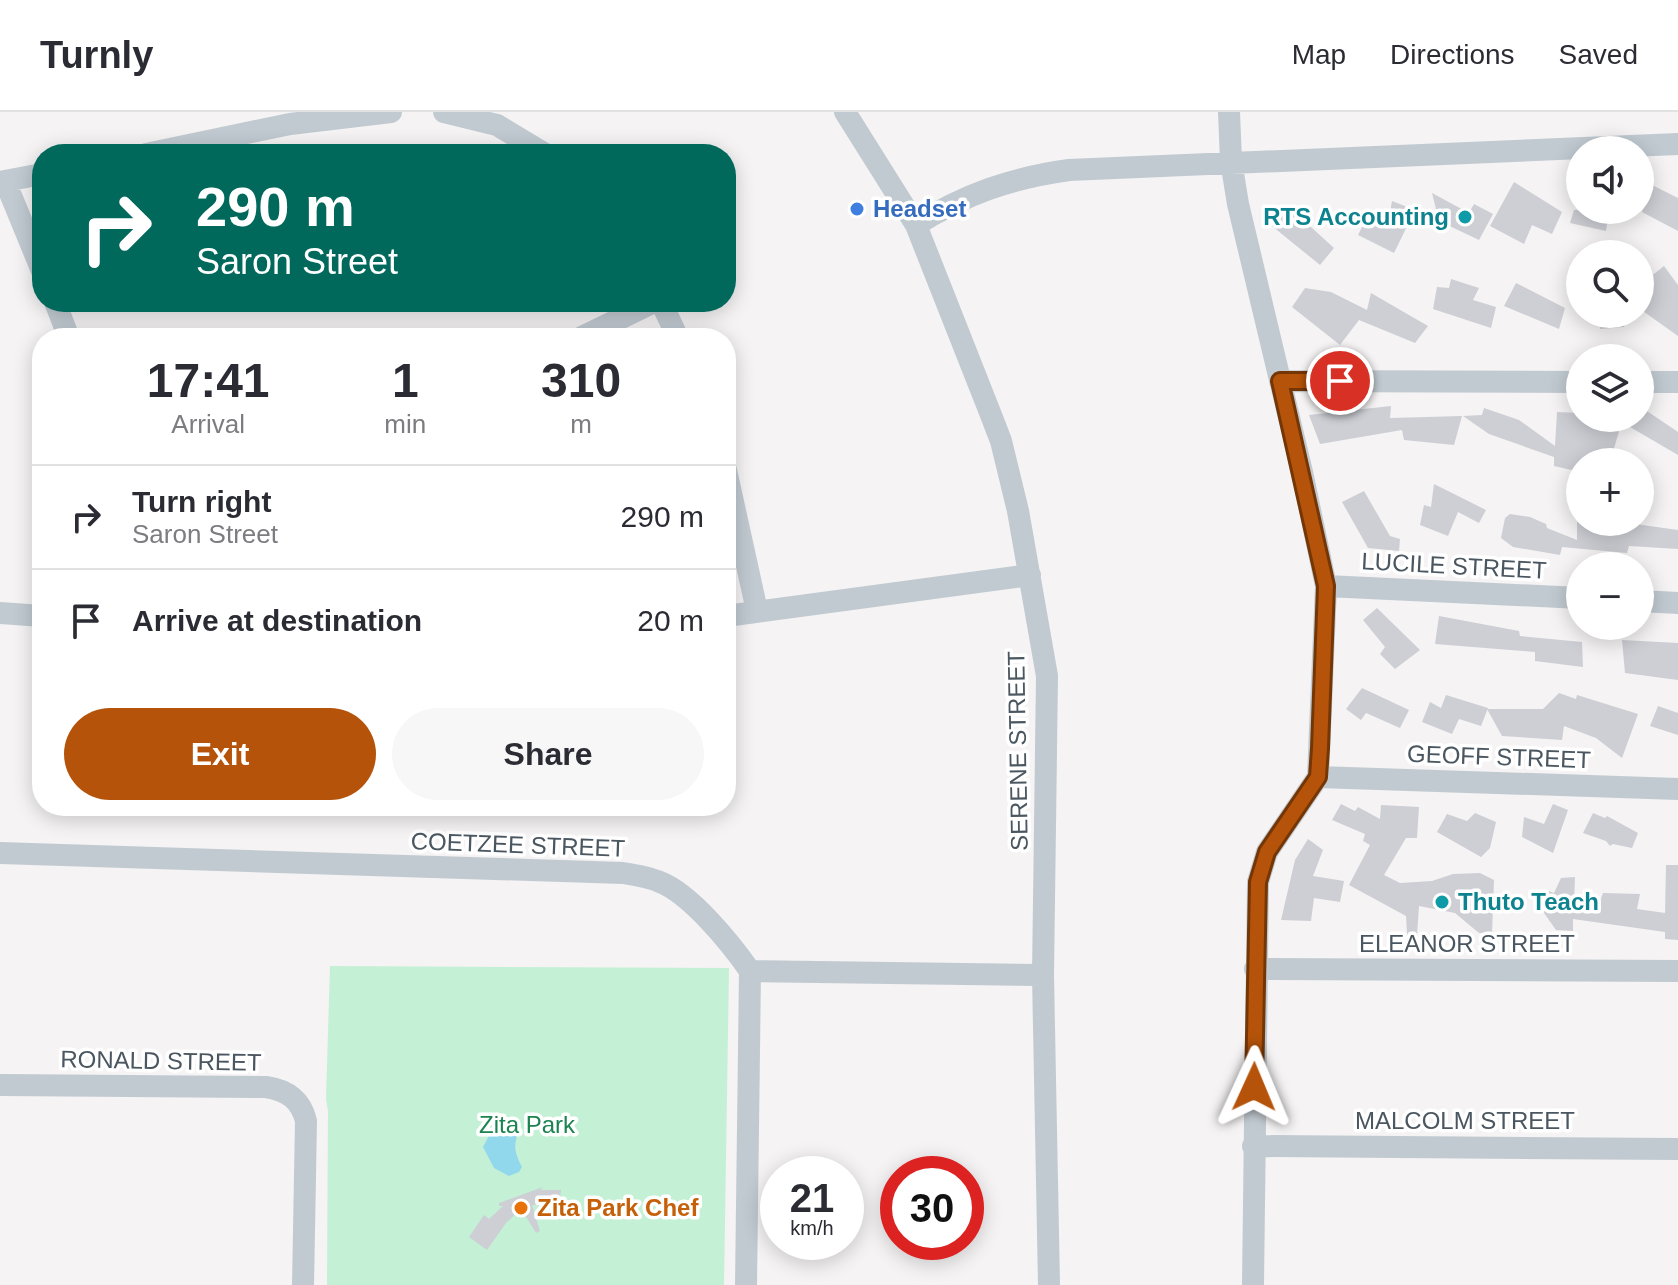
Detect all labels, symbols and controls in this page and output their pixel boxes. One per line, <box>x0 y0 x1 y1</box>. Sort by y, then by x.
text: Turnly <box>40 34 153 76</box>
text: Map <box>1292 39 1346 70</box>
text: Directions <box>1390 39 1515 70</box>
text: Saved <box>1559 39 1638 70</box>
map controls <box>1566 136 1654 640</box>
button: sound <box>1566 136 1654 224</box>
text: 290 m <box>196 175 355 238</box>
icon: right <box>64 176 168 280</box>
place label: Headset <box>873 195 966 222</box>
marker: Headset <box>848 200 866 218</box>
place label: RTS Accounting <box>1263 203 1449 230</box>
marker: RTS Accounting <box>1456 208 1474 226</box>
button: search <box>1566 240 1654 328</box>
text: Saron Street <box>196 241 398 282</box>
button: layers <box>1566 344 1654 432</box>
pin <box>1306 347 1374 415</box>
text: 17:41 <box>147 354 270 407</box>
text: 1 <box>392 354 419 407</box>
text: 310 <box>541 354 621 407</box>
icon: arrive <box>1318 359 1362 403</box>
text: Arrival <box>171 409 245 439</box>
text: min <box>384 409 426 439</box>
text: m <box>570 409 592 439</box>
button: + <box>1566 448 1654 536</box>
text: Turn right <box>132 485 271 518</box>
icon: right <box>64 495 108 539</box>
text: 290 m <box>621 500 704 533</box>
text: Saron Street <box>132 519 278 549</box>
street label: LUCILE STREET <box>1361 547 1548 584</box>
button: − <box>1566 552 1654 640</box>
icon: arrive <box>64 599 108 643</box>
text: Arrive at destination <box>132 604 422 637</box>
text: 20 m <box>637 604 704 637</box>
street label: SERENE STREET <box>1002 650 1033 851</box>
button: Exit <box>64 708 376 800</box>
button: Share <box>392 708 704 800</box>
street label: GEOFF STREET <box>1407 740 1592 773</box>
street label: COETZEE STREET <box>410 827 626 862</box>
place label: Thuto Teach <box>1458 888 1599 915</box>
marker: Thuto Teach <box>1433 893 1451 911</box>
street label: ELEANOR STREET <box>1359 930 1575 957</box>
street label: RONALD STREET <box>60 1045 262 1076</box>
position arrow <box>1212 1045 1296 1129</box>
street label: MALCOLM STREET <box>1355 1107 1575 1134</box>
park label: Zita Park <box>479 1111 576 1138</box>
speed limit sign: 30 <box>880 1156 984 1260</box>
text: 21 <box>790 1176 834 1220</box>
place label: Zita Park Chef <box>537 1194 699 1221</box>
marker: Zita Park Chef <box>512 1199 530 1217</box>
text: km/h <box>790 1217 834 1239</box>

